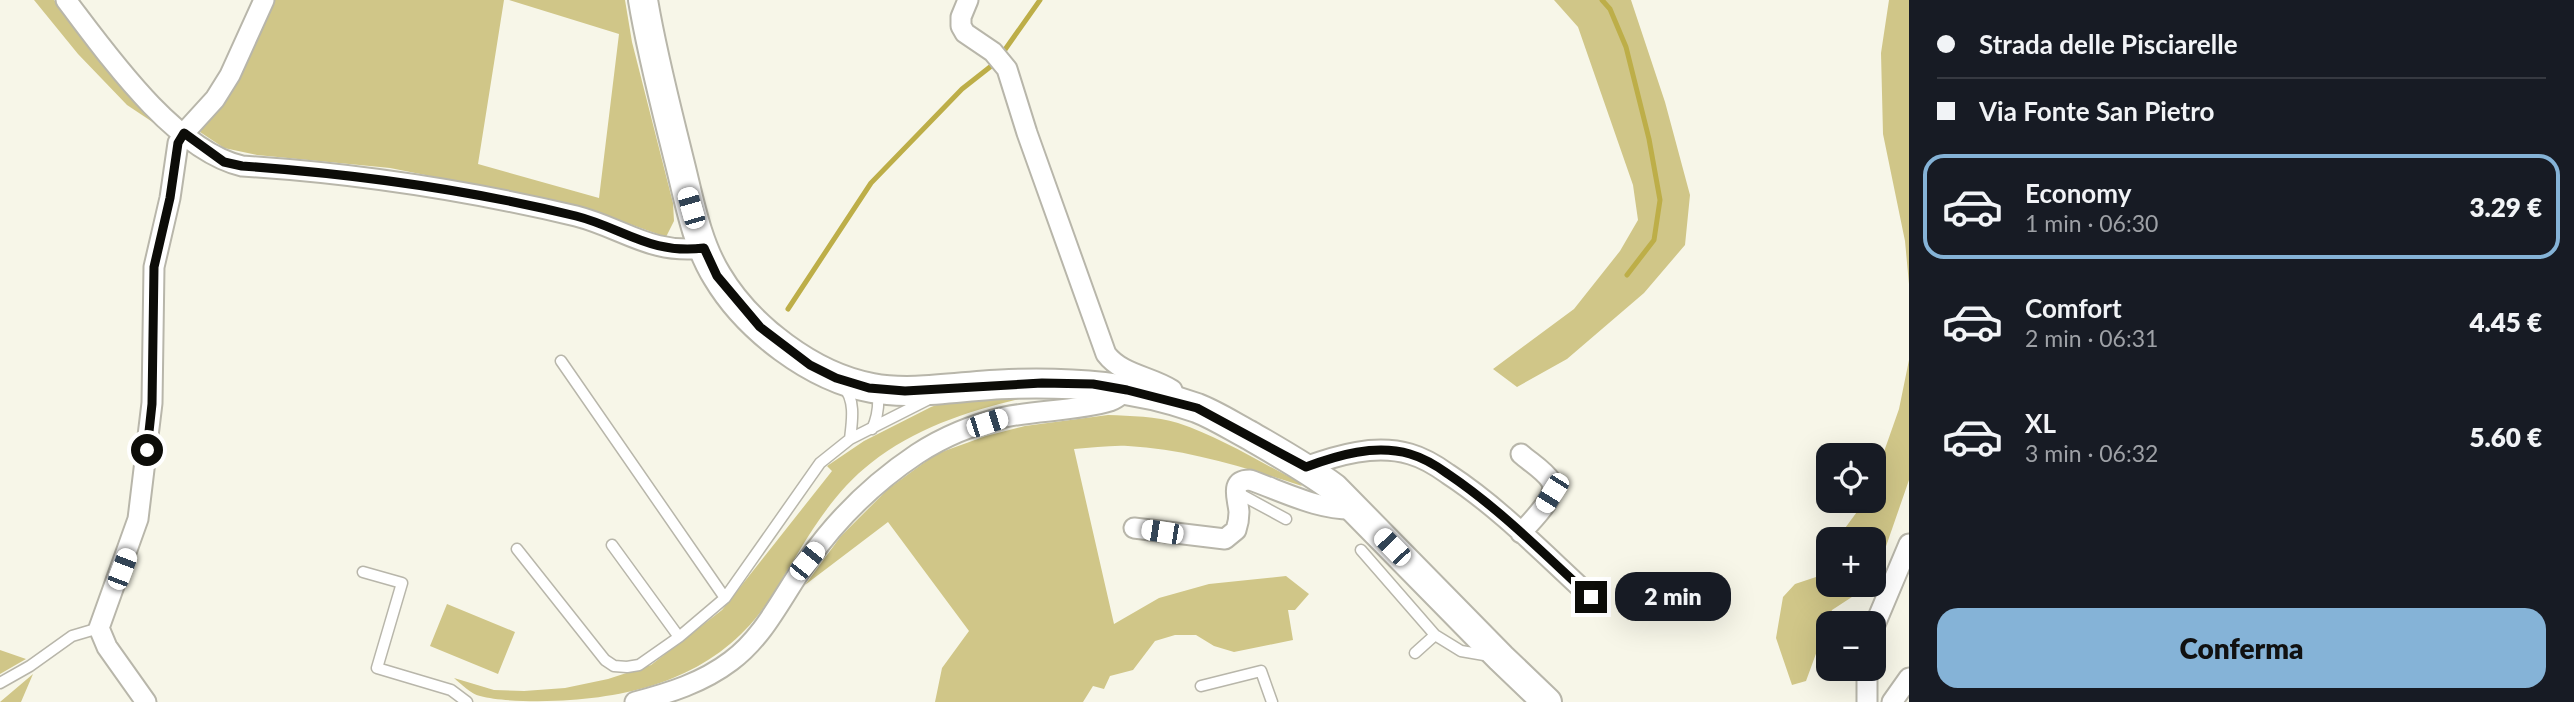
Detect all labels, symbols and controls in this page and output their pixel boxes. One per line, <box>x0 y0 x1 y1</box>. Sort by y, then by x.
text: Strada delle Pisciarelle <box>1979 28 2238 60</box>
text: Via Fonte San Pietro <box>1979 95 2215 127</box>
icon: car <box>1941 175 2004 238</box>
text: Economy <box>2025 177 2131 209</box>
car <box>676 185 707 231</box>
text: 3.29 € <box>2469 191 2542 223</box>
text: 1 min · 06:30 <box>2025 209 2158 237</box>
icon: car <box>1941 290 2004 353</box>
text: Comfort <box>2025 292 2122 324</box>
text: 4.45 € <box>2469 306 2542 338</box>
text: 2 min · 06:31 <box>2025 324 2158 352</box>
icon: car <box>1941 405 2004 468</box>
car <box>964 407 1011 439</box>
text: XL <box>2025 407 2056 439</box>
text: 5.60 € <box>2469 421 2542 453</box>
route start <box>131 434 163 466</box>
text: 3 min · 06:32 <box>2025 439 2158 467</box>
map controls <box>1816 443 1886 681</box>
button: locate <box>1816 443 1886 513</box>
car <box>1532 470 1573 516</box>
car <box>1140 518 1185 546</box>
car <box>1370 525 1415 569</box>
button: + <box>1816 527 1886 597</box>
car <box>786 538 829 584</box>
car <box>105 546 140 592</box>
callout: 2 min <box>1616 572 1731 622</box>
route end <box>1575 581 1607 613</box>
text: 2 min <box>1644 582 1702 610</box>
button: Conferma <box>1937 608 2546 688</box>
button: − <box>1816 611 1886 681</box>

